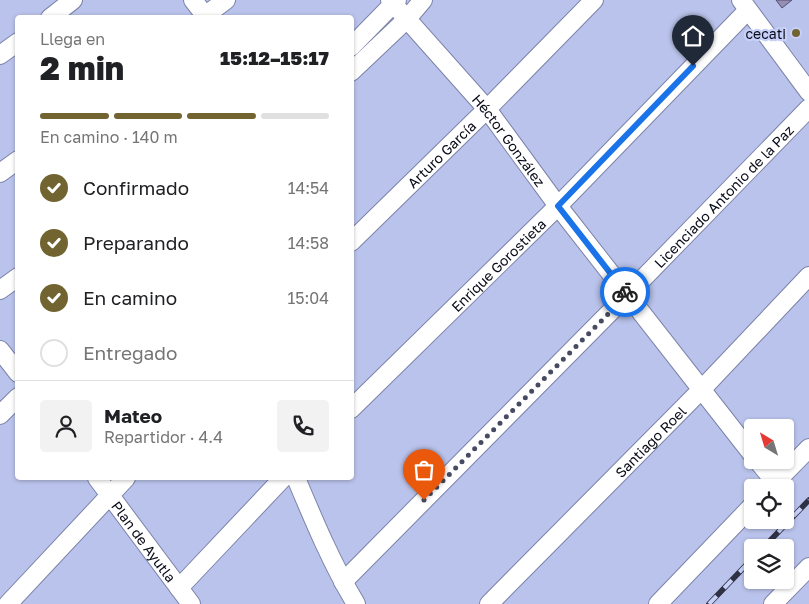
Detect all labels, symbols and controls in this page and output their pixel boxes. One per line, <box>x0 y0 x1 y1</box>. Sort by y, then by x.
pin <box>672 15 714 66</box>
icon: home <box>679 22 707 50</box>
place label: cecati <box>745 25 786 42</box>
marker: cecati <box>790 27 802 39</box>
text: Llega en <box>40 29 105 49</box>
text: 15:12–15:17 <box>220 46 329 69</box>
text: 2 min <box>40 49 124 87</box>
street label: Héctor González <box>469 90 549 190</box>
street label: Arturo García <box>403 117 479 191</box>
street label: Licenciado Antonio de la Paz <box>650 121 797 271</box>
text: En camino · 140 m <box>40 127 178 147</box>
icon: check <box>40 174 68 202</box>
text: Confirmado <box>83 176 189 199</box>
text: 14:54 <box>288 178 329 198</box>
street label: Enrique Gorostieta <box>447 215 549 315</box>
icon: check <box>40 229 68 257</box>
text: Preparando <box>83 231 189 254</box>
text: 14:58 <box>288 233 329 253</box>
courier <box>600 267 650 317</box>
icon: bike <box>611 278 639 306</box>
icon: check <box>40 284 68 312</box>
text: En camino <box>83 286 177 309</box>
text: 15:04 <box>287 288 329 308</box>
text: Entregado <box>83 341 177 364</box>
button: person <box>40 400 92 452</box>
button: phone <box>277 400 329 452</box>
street label: Santiago Roel <box>611 402 689 481</box>
text: Mateo <box>104 404 162 427</box>
north arrow <box>744 419 794 469</box>
map controls <box>744 419 794 589</box>
text: Repartidor · 4.4 <box>104 427 223 447</box>
pin <box>403 449 445 500</box>
icon: bag <box>410 456 438 484</box>
button: locate <box>744 479 794 529</box>
street label: Plan de Ayutla <box>108 497 180 585</box>
button: layers <box>744 539 794 589</box>

